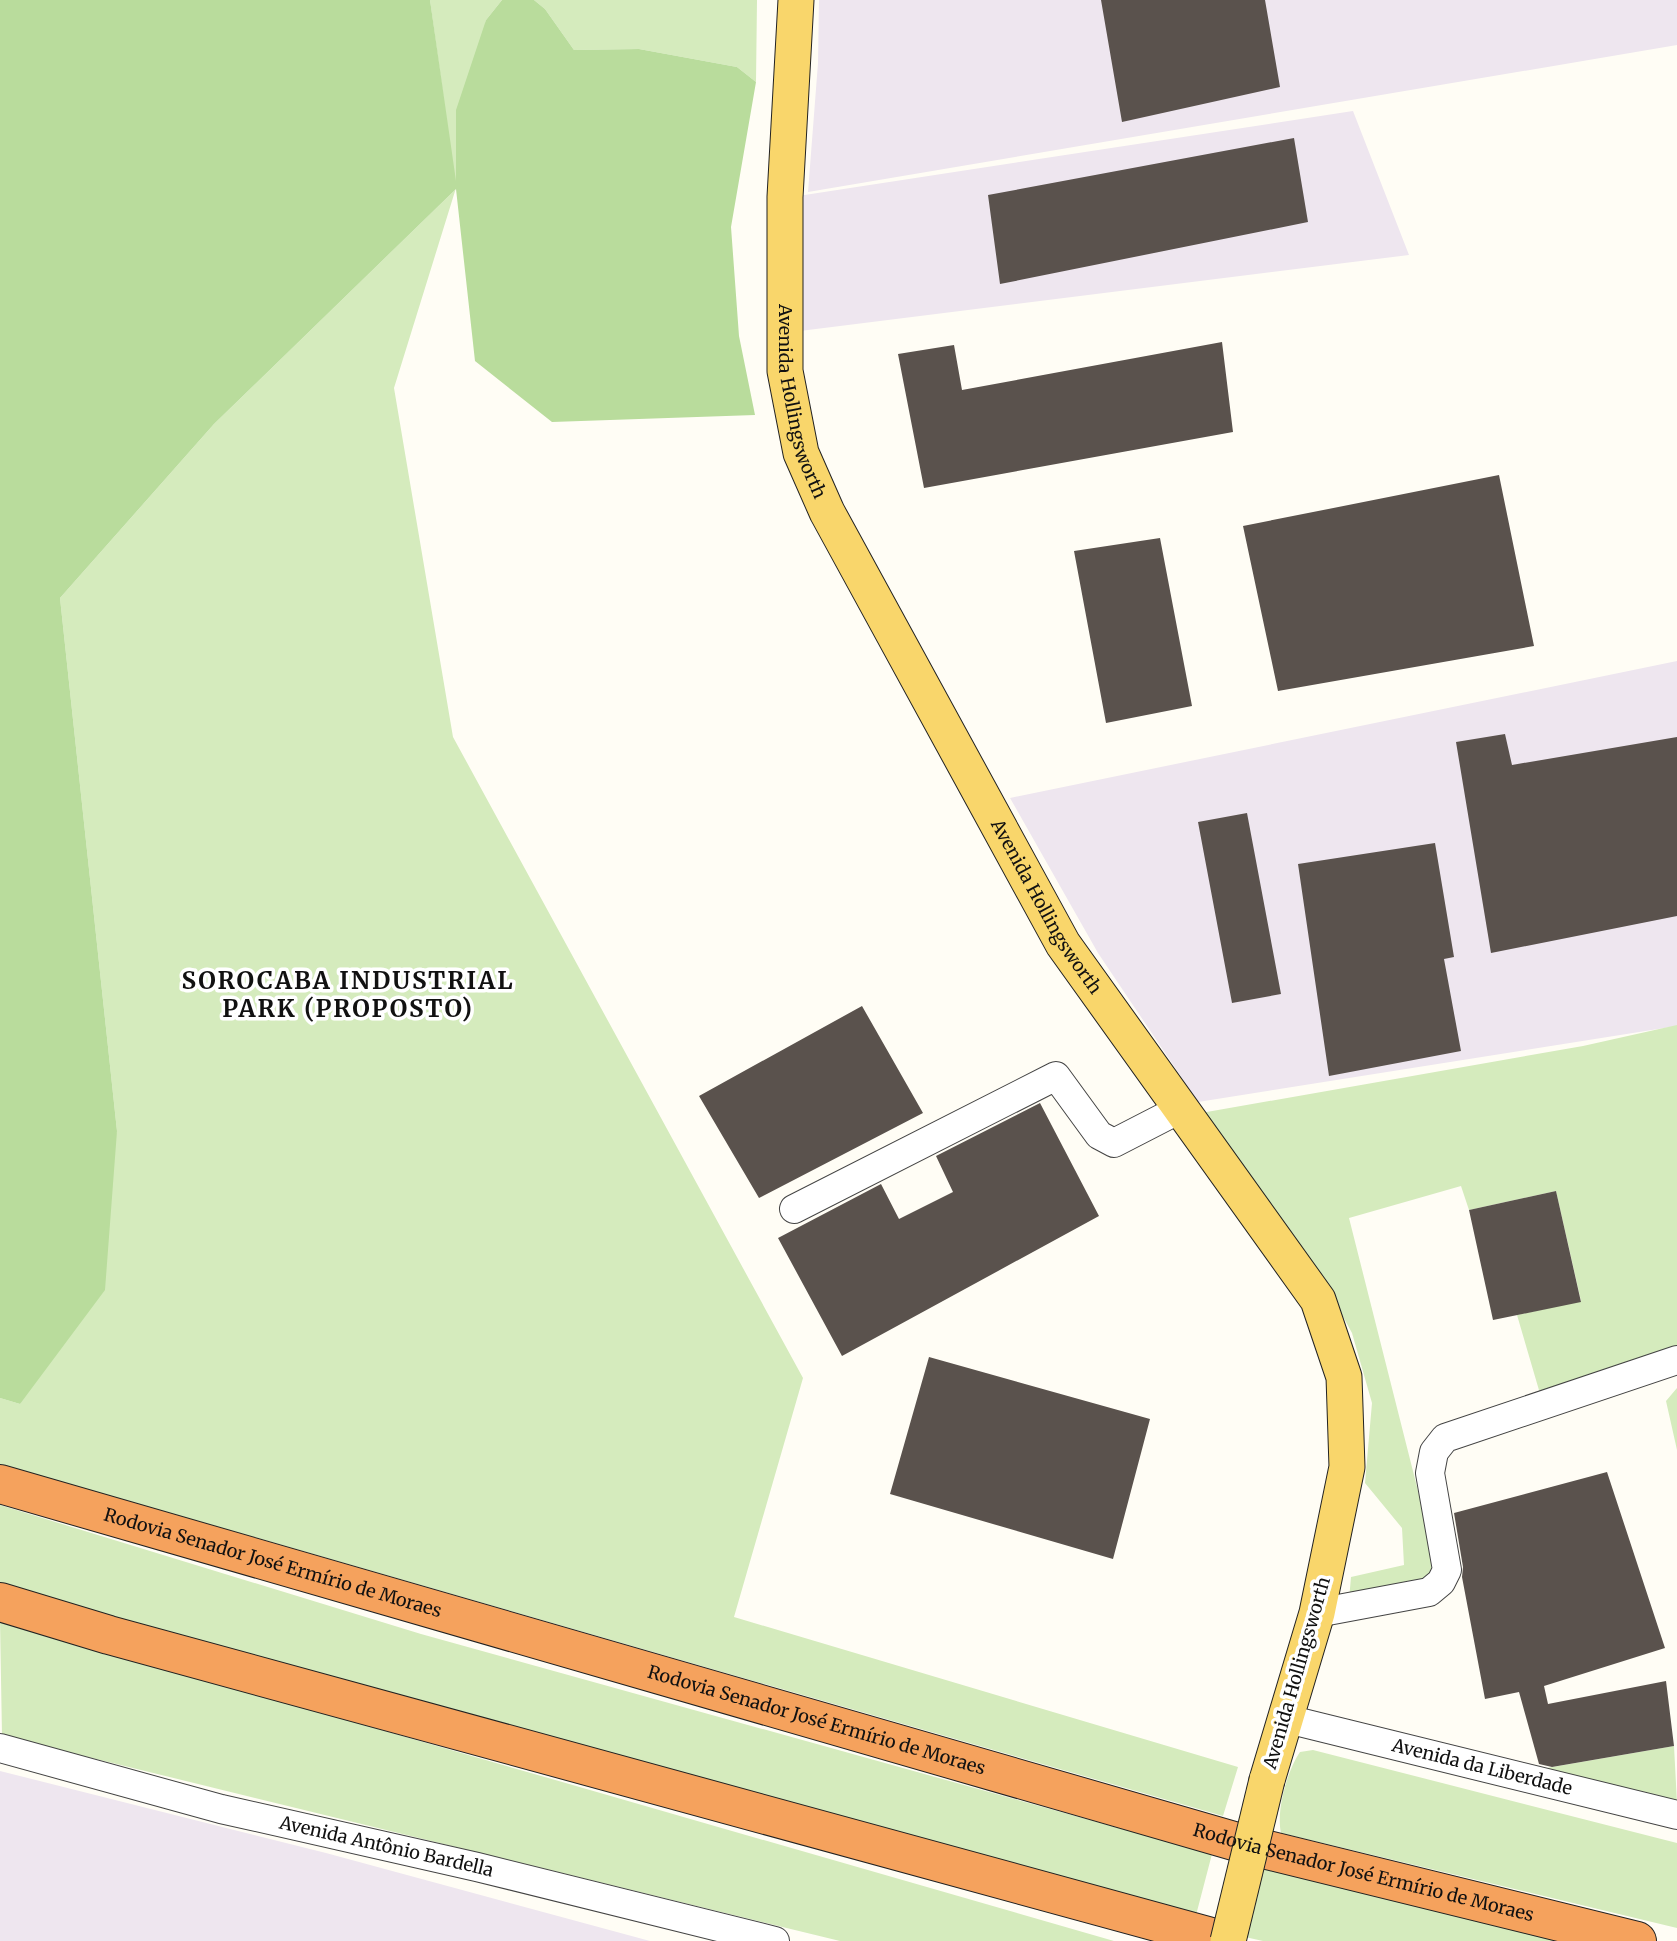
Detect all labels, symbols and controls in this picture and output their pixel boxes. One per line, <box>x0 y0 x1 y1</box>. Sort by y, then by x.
street label: Avenida Hollingsworth <box>774 303 832 502</box>
street label: Avenida Hollingsworth <box>986 814 1107 998</box>
district label: SOROCABA INDUSTRIAL PARK (PROPOSTO) <box>182 965 514 1024</box>
street label: Rodovia Senador José Ermírio de Moraes <box>101 1503 445 1622</box>
street label: Avenida Hollingsworth <box>1258 1574 1335 1773</box>
street label: Rodovia Senador José Ermírio de Moraes <box>645 1660 988 1780</box>
street label: Avenida da Liberdade <box>1389 1733 1575 1800</box>
street label: Avenida Antônio Bardella <box>277 1810 496 1882</box>
street label: Rodovia Senador José Ermírio de Moraes <box>1191 1818 1537 1926</box>

